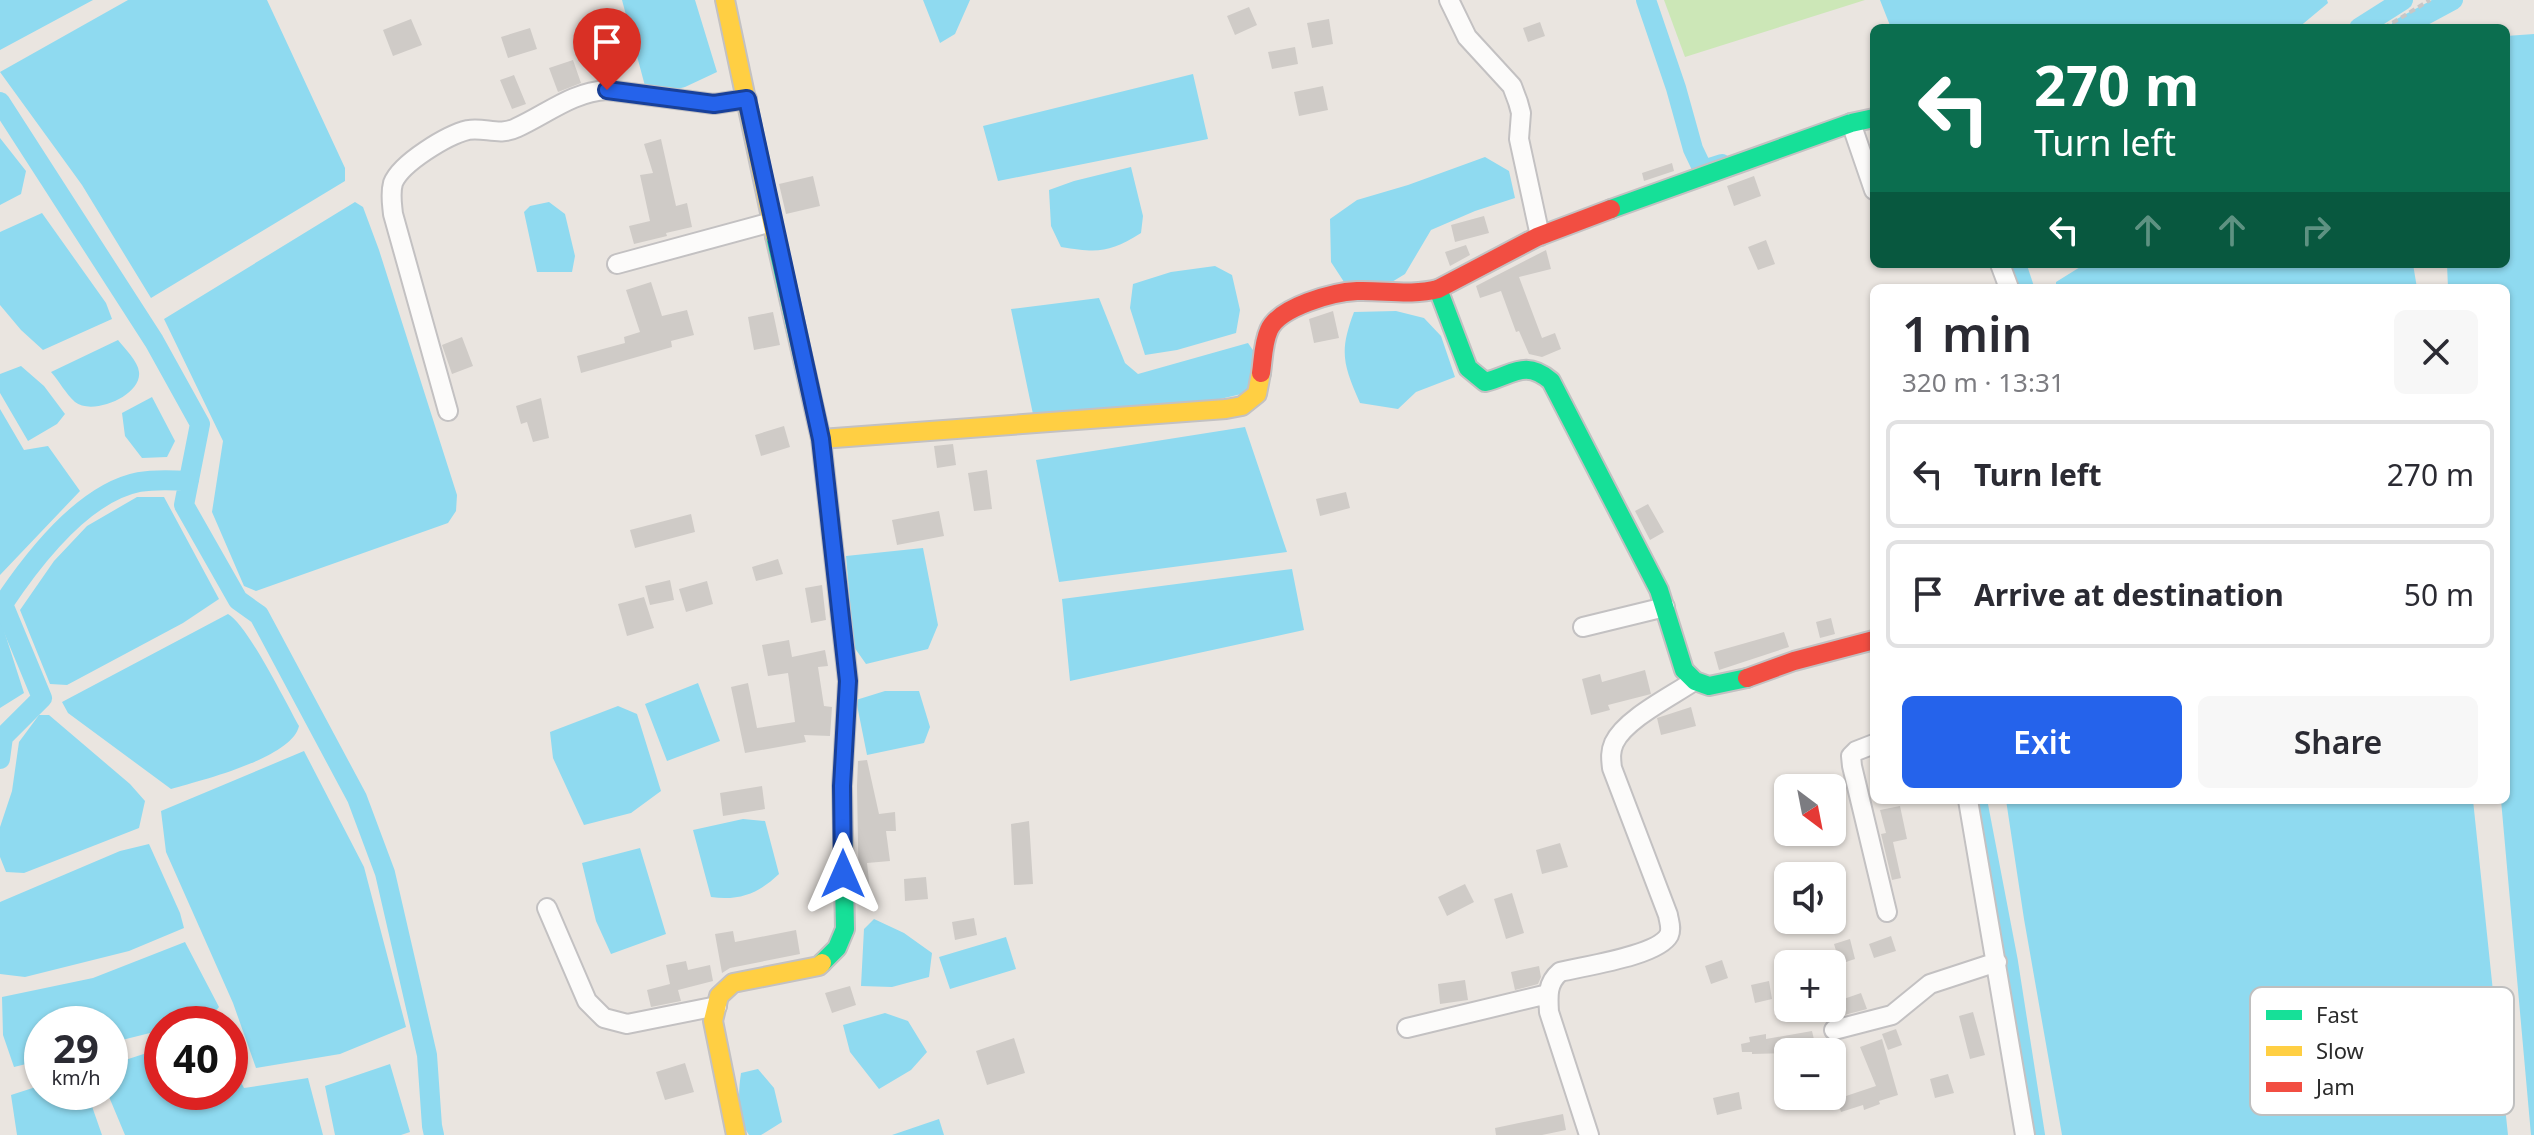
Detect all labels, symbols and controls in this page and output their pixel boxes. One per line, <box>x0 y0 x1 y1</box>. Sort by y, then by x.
pin <box>573 8 641 90</box>
icon: arrive <box>585 20 629 64</box>
text: 270 m <box>2034 46 2199 122</box>
icon: left <box>1902 56 2006 160</box>
text: Turn left <box>2034 118 2176 167</box>
icon: left <box>2042 208 2086 252</box>
icon: ahead <box>2126 208 2170 252</box>
icon: ahead <box>2210 208 2254 252</box>
icon: right <box>2294 208 2338 252</box>
text: 1 min <box>1902 301 2032 366</box>
button: close <box>2394 310 2478 394</box>
text: 320 m · 13:31 <box>1902 364 2065 400</box>
icon: left <box>1906 452 1950 496</box>
text: Turn left <box>1974 454 2102 495</box>
text: 270 m <box>2387 454 2474 495</box>
icon: arrive <box>1906 572 1950 616</box>
text: Arrive at destination <box>1974 574 2284 615</box>
text: 50 m <box>2404 574 2474 615</box>
button: Exit <box>1902 696 2182 788</box>
button: Share <box>2198 696 2478 788</box>
north arrow <box>1774 774 1846 846</box>
map controls <box>1774 774 1846 1110</box>
position arrow <box>801 832 885 916</box>
button: sound <box>1774 862 1846 934</box>
button: + <box>1774 950 1846 1022</box>
legend <box>2250 987 2514 1115</box>
text: Fast <box>2316 999 2358 1029</box>
speed limit sign: 40 <box>144 1006 248 1110</box>
text: 29 <box>53 1020 99 1075</box>
text: Slow <box>2316 1035 2365 1065</box>
button: − <box>1774 1038 1846 1110</box>
text: km/h <box>51 1064 101 1091</box>
text: Jam <box>2314 1071 2355 1101</box>

